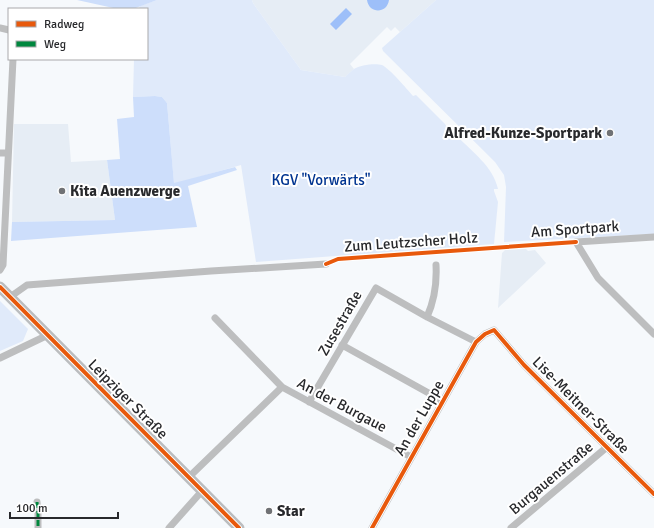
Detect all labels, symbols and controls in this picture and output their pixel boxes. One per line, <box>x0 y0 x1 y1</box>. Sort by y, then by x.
legend <box>8 8 148 60</box>
text: Radweg <box>44 17 84 32</box>
text: Weg <box>44 37 66 52</box>
place label: Alfred-Kunze-Sportpark <box>444 124 602 142</box>
marker: Alfred-Kunze-Sportpark <box>605 128 615 138</box>
park label: KGV "Vorwärts" <box>271 171 371 189</box>
place label: Kita Auenzwerge <box>70 182 180 200</box>
marker: Kita Auenzwerge <box>57 186 67 196</box>
street label: Am Sportpark <box>530 217 620 241</box>
street label: Zum Leutzscher Holz <box>343 228 479 256</box>
street label: Zusestraße <box>314 287 366 359</box>
street label: Lise-Meitner-Straße <box>529 353 633 457</box>
street label: Leipziger Straße <box>84 355 172 443</box>
street label: An der Burgaue <box>294 374 390 436</box>
street label: An der Luppe <box>390 377 448 459</box>
street label: Burgauenstraße <box>505 438 597 518</box>
scale bar <box>10 494 118 520</box>
text: 100 m <box>16 501 48 516</box>
place label: Star <box>277 502 305 520</box>
marker: Star <box>264 506 274 516</box>

